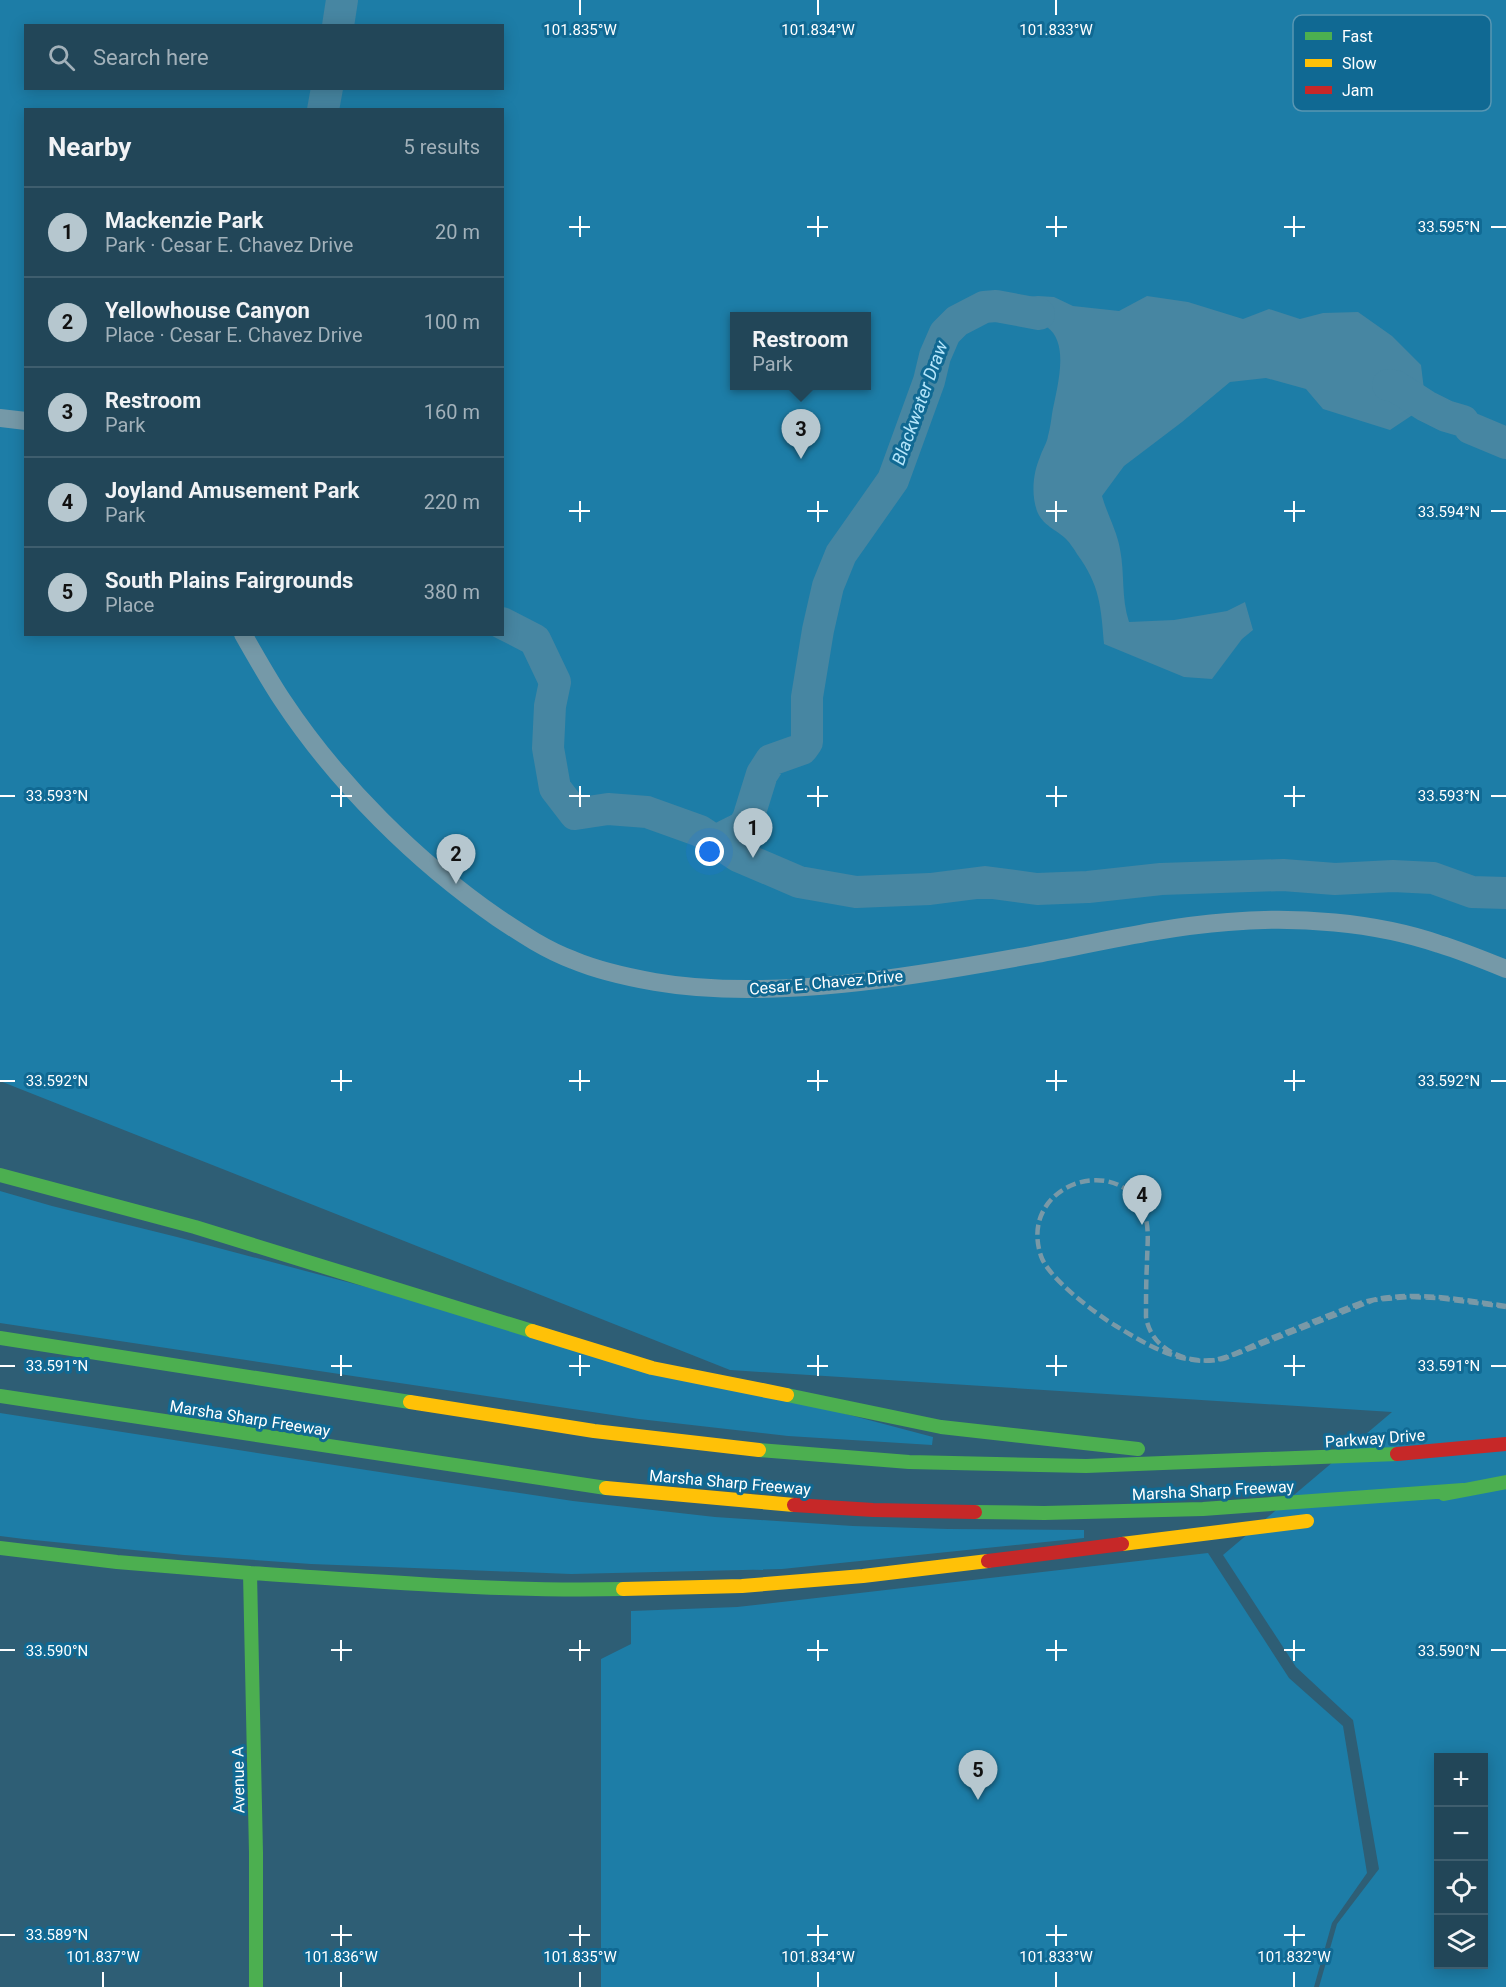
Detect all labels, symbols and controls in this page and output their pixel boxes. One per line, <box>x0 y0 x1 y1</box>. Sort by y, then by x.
legend <box>1293 15 1491 111</box>
text: 101.835°W <box>543 21 617 39</box>
text: 101.834°W <box>781 21 855 39</box>
text: 101.833°W <box>1019 21 1093 39</box>
search box <box>24 24 504 90</box>
text: Fast <box>1342 27 1373 46</box>
icon: search <box>45 41 78 74</box>
text: Search here <box>93 45 209 70</box>
text: Slow <box>1342 54 1377 73</box>
text: Jam <box>1342 81 1374 100</box>
text: Nearby <box>48 132 131 162</box>
text: 5 results <box>404 135 480 159</box>
text: Mackenzie Park <box>105 208 263 233</box>
text: 33.595°N <box>1418 218 1480 236</box>
text: 1 <box>62 220 73 244</box>
text: 20 m <box>435 220 480 244</box>
text: Park · Cesar E. Chavez Drive <box>105 233 353 257</box>
text: Yellowhouse Canyon <box>105 298 310 323</box>
text: 2 <box>62 310 73 334</box>
text: 100 m <box>424 310 480 334</box>
popup <box>730 312 871 390</box>
text: Place · Cesar E. Chavez Drive <box>105 323 363 347</box>
text: Restroom <box>752 327 849 352</box>
water label: Blackwater Draw <box>887 337 952 468</box>
text: Park <box>752 352 793 376</box>
text: Restroom <box>105 388 201 413</box>
text: 3 <box>62 400 73 424</box>
text: 160 m <box>424 400 480 424</box>
pin: 3 <box>782 410 820 459</box>
text: Park <box>105 413 145 437</box>
text: Joyland Amusement Park <box>105 478 359 503</box>
text: 4 <box>62 490 73 514</box>
text: 220 m <box>424 490 480 514</box>
text: Park <box>105 503 145 527</box>
text: 33.594°N <box>1418 503 1480 521</box>
text: South Plains Fairgrounds <box>105 568 353 593</box>
text: 5 <box>62 580 73 604</box>
text: 380 m <box>424 580 480 604</box>
text: Place <box>105 593 154 617</box>
text: 33.593°N <box>26 787 88 805</box>
text: 33.593°N <box>1418 787 1480 805</box>
pin: 1 <box>734 808 772 858</box>
pin: 2 <box>436 834 476 884</box>
your location <box>695 837 724 866</box>
street label: Cesar E. Chavez Drive <box>748 966 904 999</box>
text: 33.592°N <box>26 1072 88 1090</box>
text: 33.592°N <box>1418 1072 1480 1090</box>
pin: 4 <box>1122 1176 1162 1225</box>
text: 33.591°N <box>26 1357 88 1375</box>
text: 33.591°N <box>1418 1357 1480 1375</box>
street label: Marsha Sharp Freeway <box>168 1396 332 1441</box>
street label: Parkway Drive <box>1324 1426 1426 1451</box>
street label: Marsha Sharp Freeway <box>648 1466 812 1499</box>
street label: Marsha Sharp Freeway <box>1131 1477 1295 1504</box>
text: 33.590°N <box>26 1642 88 1660</box>
text: 33.590°N <box>1418 1642 1480 1660</box>
street label: Avenue A <box>228 1746 249 1814</box>
pin: 5 <box>958 1750 998 1800</box>
map controls <box>1434 1753 1488 1969</box>
button: + <box>1434 1753 1488 1807</box>
button: − <box>1434 1807 1488 1861</box>
button: locate <box>1434 1861 1488 1915</box>
button: layers <box>1434 1915 1488 1969</box>
text: 33.589°N <box>26 1926 88 1944</box>
text: 101.837°W <box>66 1948 140 1966</box>
text: 101.836°W <box>304 1948 378 1966</box>
text: 101.835°W <box>543 1948 617 1966</box>
text: 101.834°W <box>781 1948 855 1966</box>
text: 101.833°W <box>1019 1948 1093 1966</box>
text: 101.832°W <box>1257 1948 1331 1966</box>

